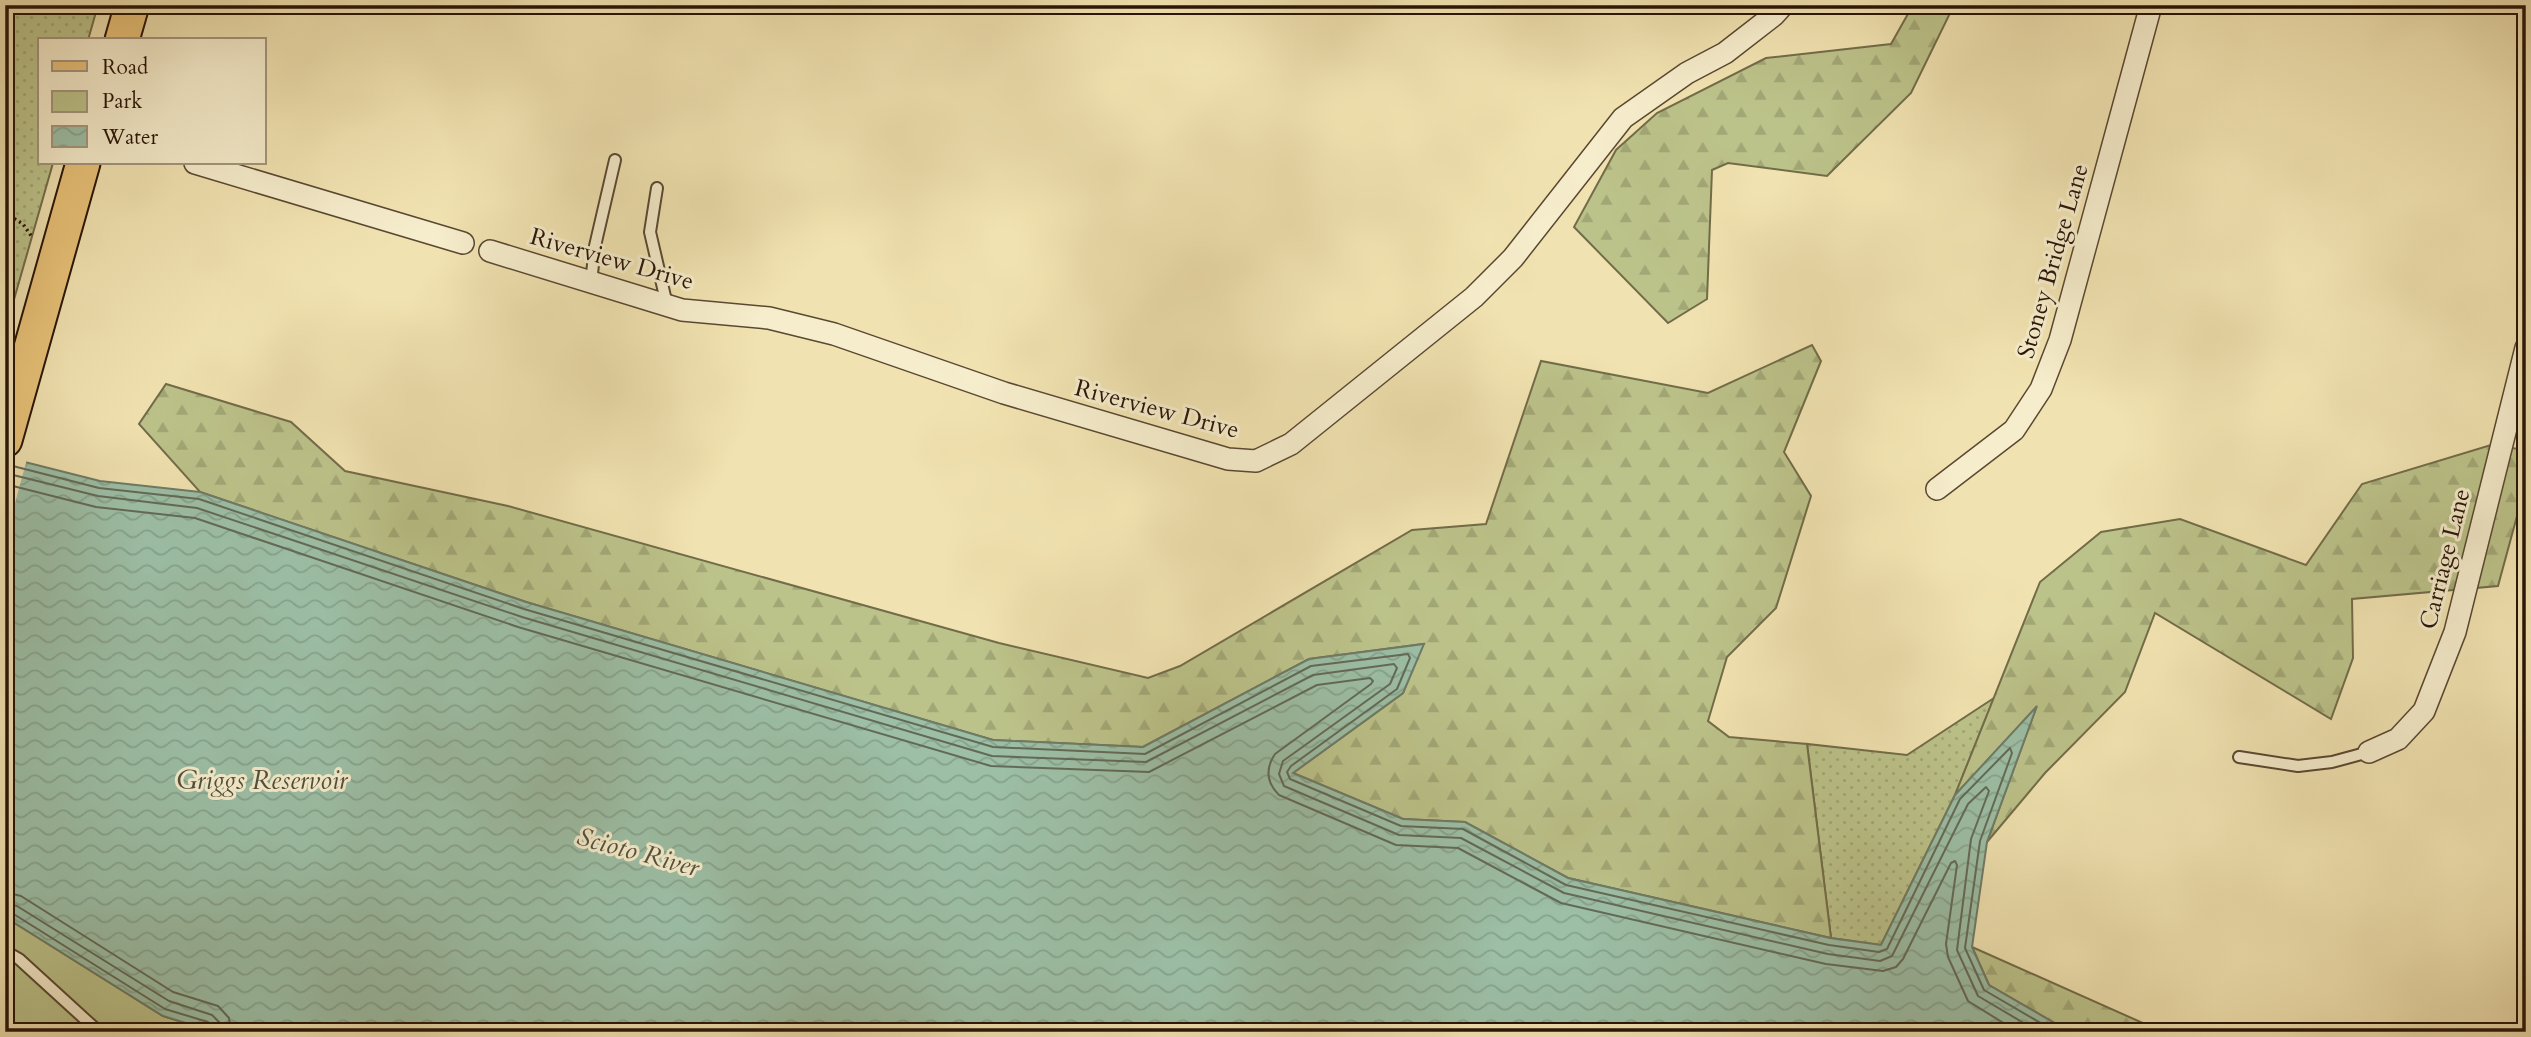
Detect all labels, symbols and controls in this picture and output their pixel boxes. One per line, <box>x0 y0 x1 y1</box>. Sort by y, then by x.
legend <box>38 38 266 164</box>
text: Road <box>102 53 148 82</box>
text: Park <box>102 87 143 116</box>
text: Water <box>101 123 158 152</box>
street label: Stoney Bridge Lane <box>2009 160 2097 362</box>
street label: Riverview Drive <box>526 220 698 298</box>
street label: Riverview Drive <box>1071 371 1243 447</box>
street label: Carriage Lane <box>2412 485 2478 633</box>
water label: Griggs Reservoir <box>176 763 349 798</box>
water label: Scioto River <box>573 819 704 885</box>

